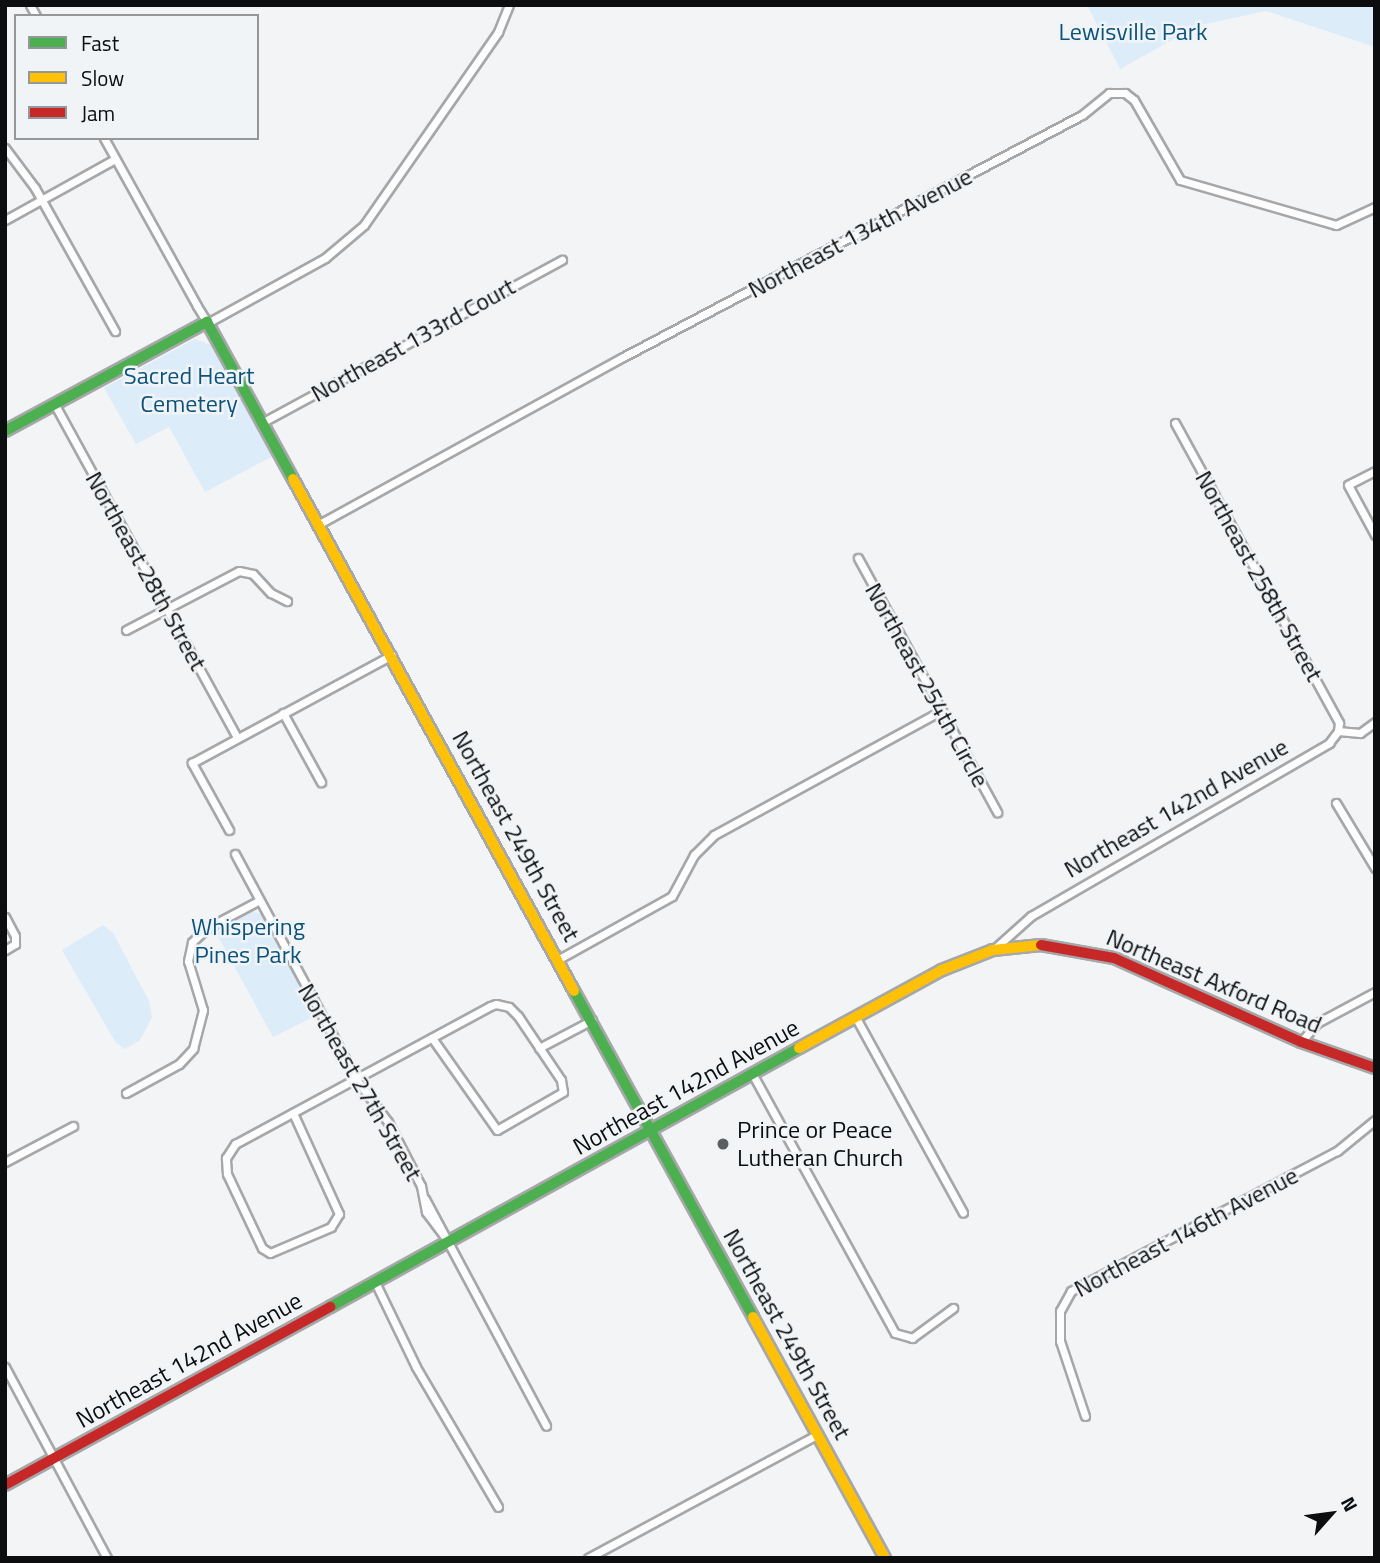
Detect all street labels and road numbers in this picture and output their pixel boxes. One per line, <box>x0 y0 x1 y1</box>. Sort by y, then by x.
street label: Northeast 134th Avenue <box>743 162 977 304</box>
street label: Northeast 133rd Court <box>306 272 520 408</box>
street label: Northeast 258th Street <box>1189 466 1329 686</box>
street label: Northeast 28th Street <box>79 467 213 675</box>
street label: Northeast 254th Circle <box>859 578 995 792</box>
street label: Northeast 249th Street <box>446 726 586 946</box>
street label: Northeast 142nd Avenue <box>1059 732 1293 884</box>
street label: Northeast Axford Road <box>1102 923 1326 1039</box>
street label: Northeast 27th Street <box>292 978 428 1186</box>
street label: Northeast 142nd Avenue <box>568 1013 804 1161</box>
street label: Northeast 146th Avenue <box>1069 1161 1303 1303</box>
street label: Northeast 249th Street <box>717 1224 857 1444</box>
street label: Northeast 142nd Avenue <box>71 1286 307 1434</box>

